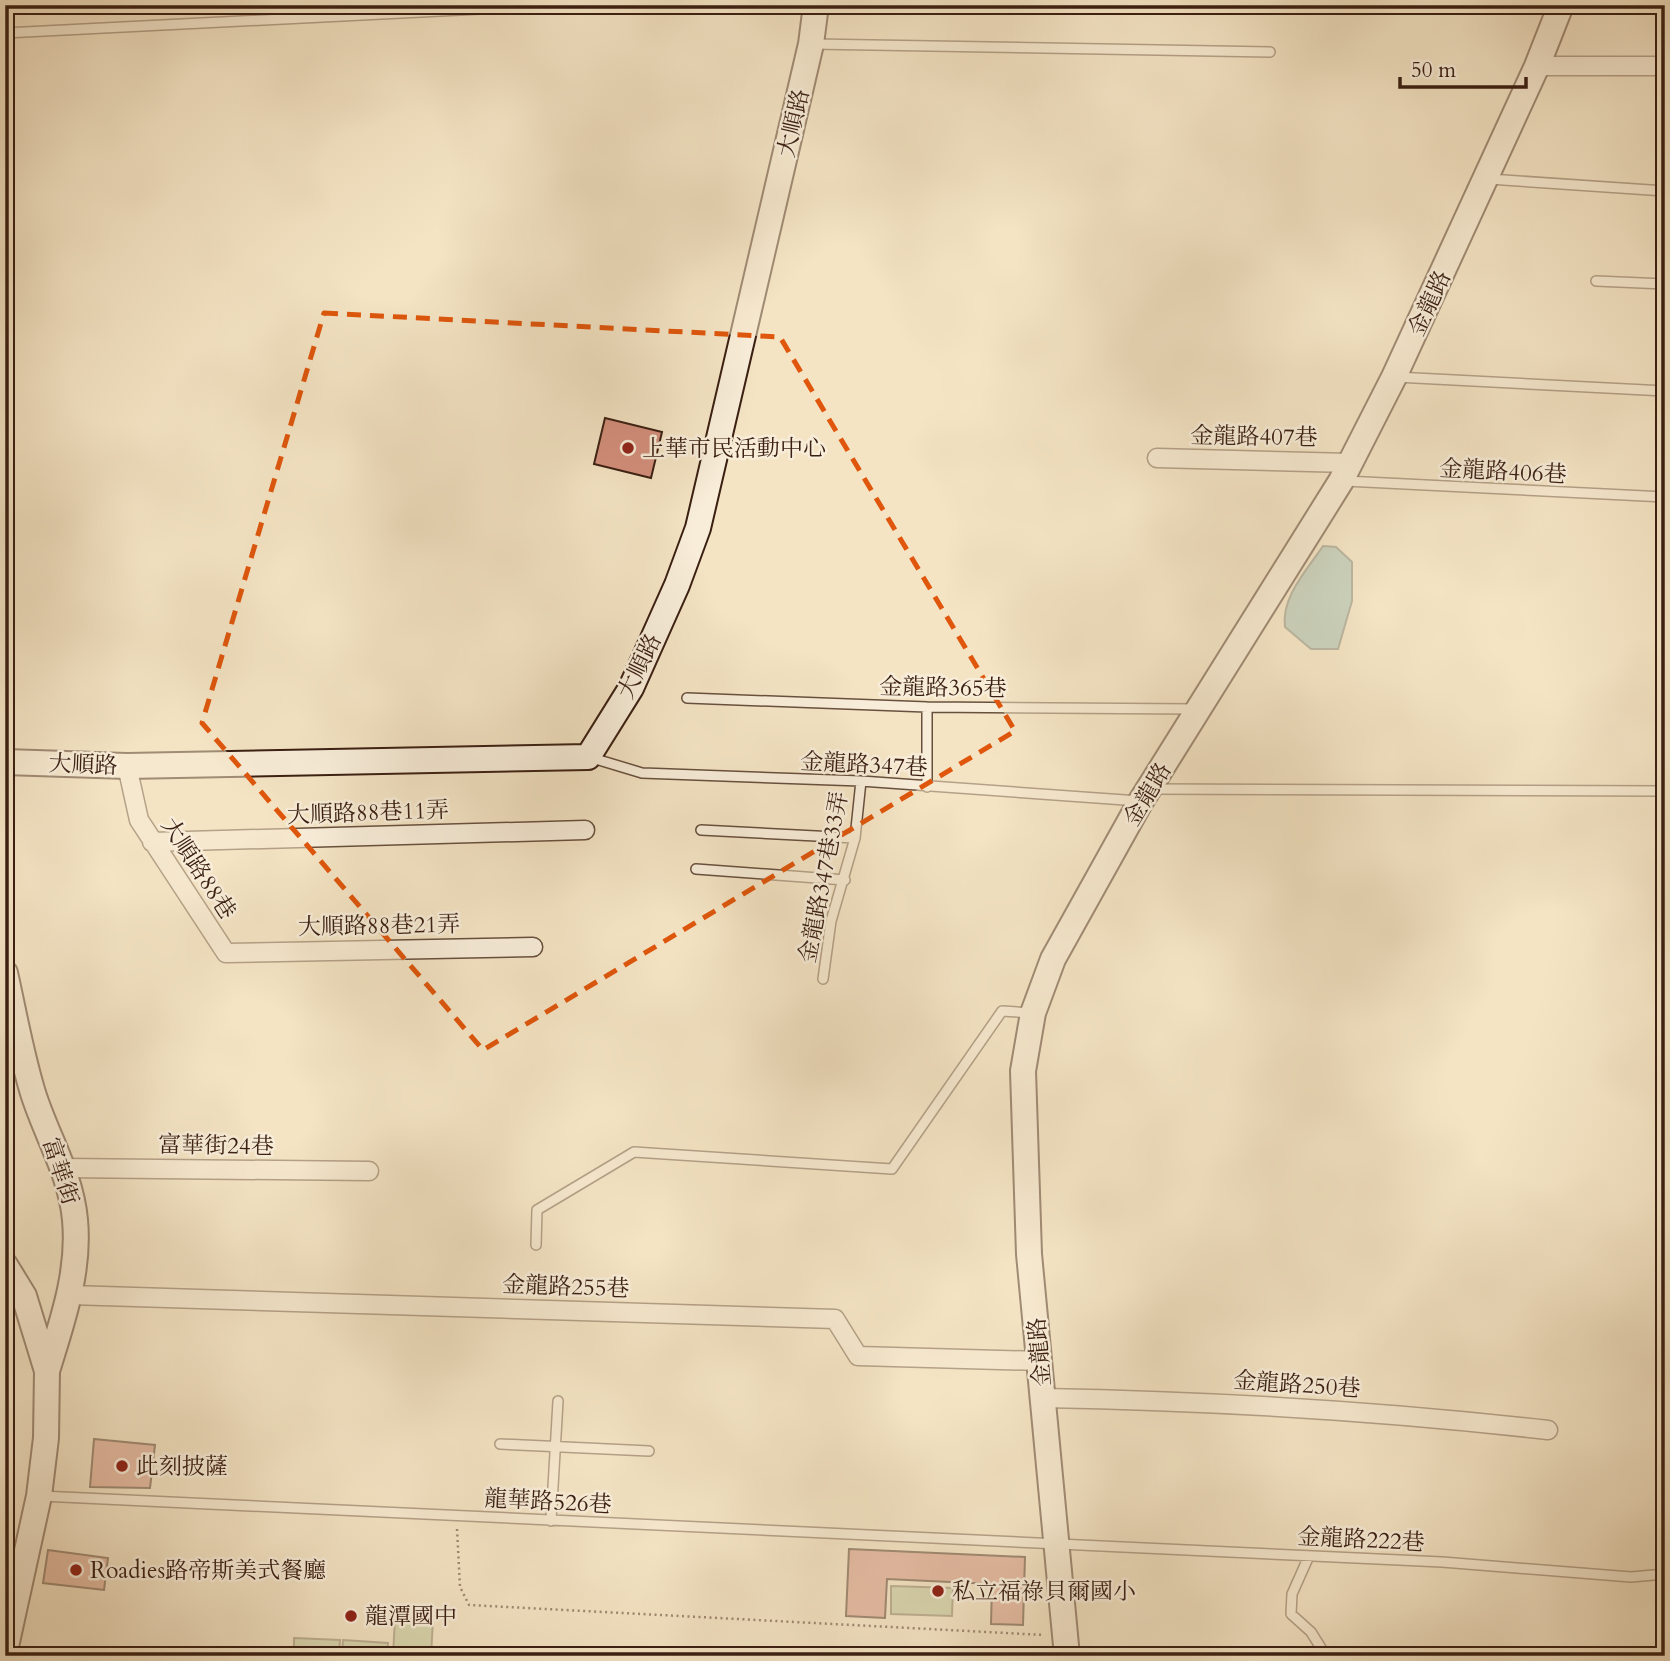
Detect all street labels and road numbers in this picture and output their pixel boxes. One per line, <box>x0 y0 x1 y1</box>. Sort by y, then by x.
street label: 大順路 <box>771 86 816 160</box>
street label: 金龍路 <box>1401 265 1458 341</box>
street label: 金龍路407巷 <box>1190 420 1318 453</box>
street label: 金龍路406巷 <box>1439 453 1567 490</box>
street label: 大順路 <box>610 628 669 704</box>
street label: 金龍路365巷 <box>879 671 1007 704</box>
street label: 金龍路347巷 <box>800 746 928 783</box>
street label: 大順路 <box>48 748 118 781</box>
street label: 金龍路 <box>1116 757 1178 832</box>
street label: 金龍路347巷33弄 <box>792 789 855 965</box>
street label: 大順路88巷11弄 <box>286 794 450 831</box>
street label: 大順路88巷 <box>154 811 243 925</box>
street label: 大順路88巷21弄 <box>298 909 460 942</box>
street label: 富華街24巷 <box>158 1129 274 1162</box>
street label: 富華街 <box>35 1134 86 1209</box>
street label: 金龍路255巷 <box>502 1269 630 1304</box>
street label: 金龍路 <box>1021 1316 1058 1388</box>
street label: 金龍路250巷 <box>1232 1365 1362 1404</box>
street label: 龍華路526巷 <box>484 1483 612 1520</box>
street label: 金龍路222巷 <box>1297 1521 1425 1558</box>

